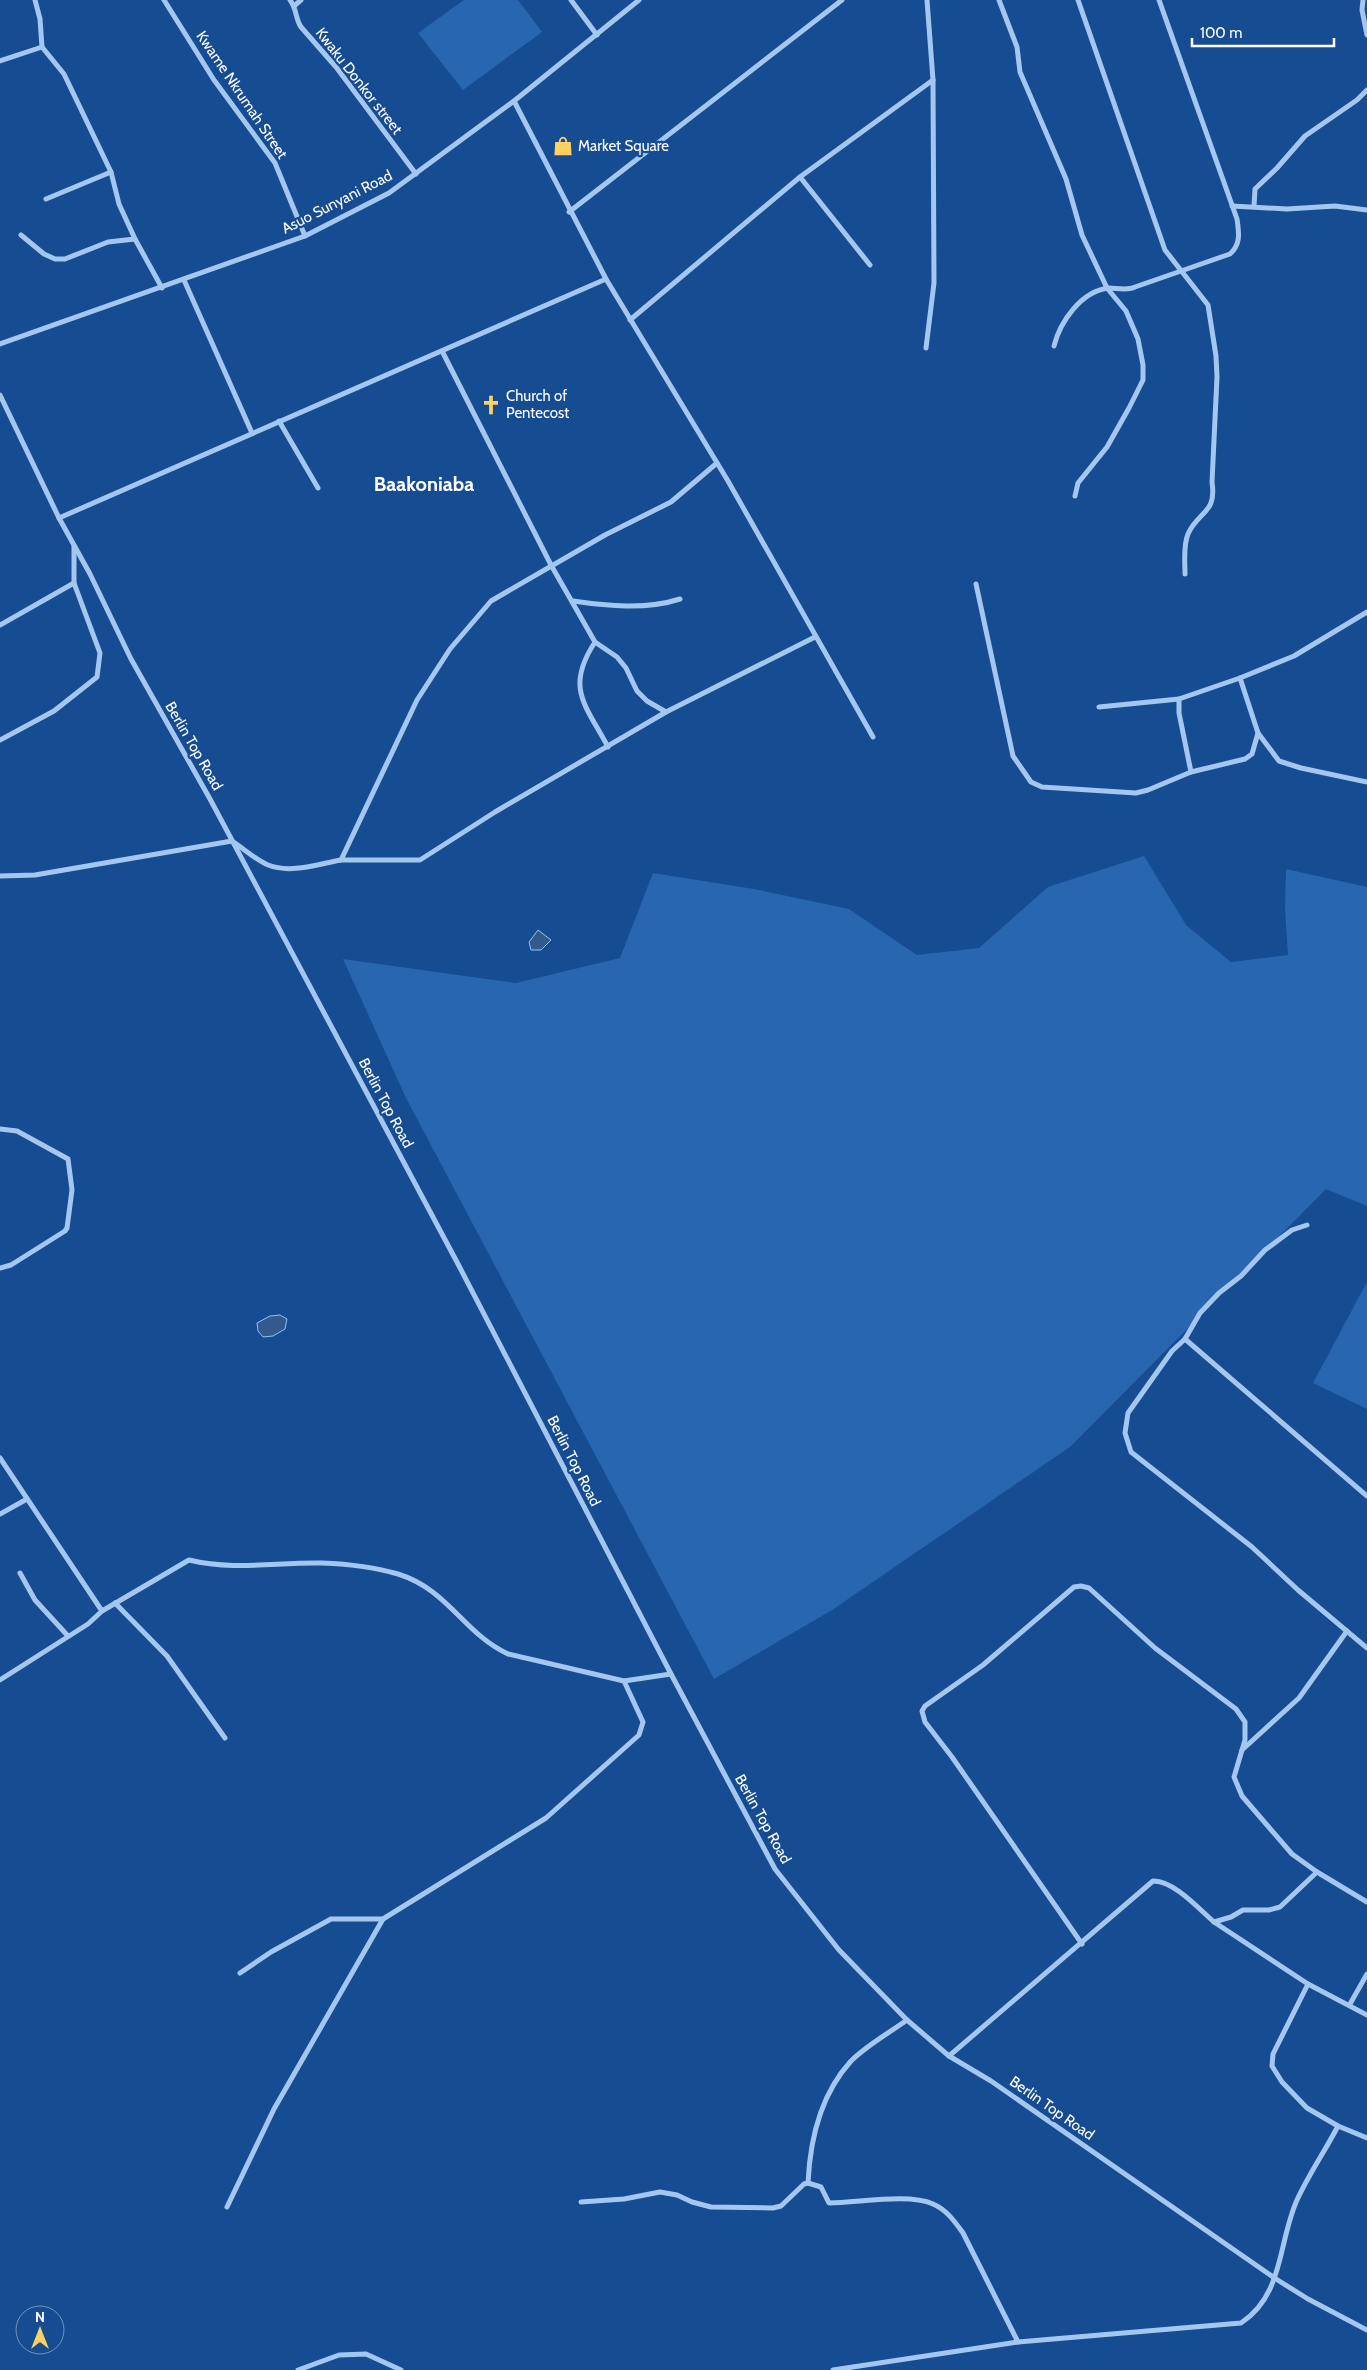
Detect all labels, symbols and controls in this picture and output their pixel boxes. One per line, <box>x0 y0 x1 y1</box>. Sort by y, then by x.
scale bar <box>1192 15 1334 47</box>
street label: Kwaku Donkor street <box>312 24 406 138</box>
text: 100 m <box>1200 24 1242 42</box>
street label: Kwame Nkrumah Street <box>193 28 291 162</box>
shop icon: Market Square <box>552 135 574 157</box>
place label: Market Square <box>578 137 669 155</box>
street label: Asuo Sunyani Road <box>279 166 395 238</box>
place label: Church of Pentecost <box>506 387 569 422</box>
church icon: Church of Pentecost <box>480 394 502 416</box>
district label: Baakoniaba <box>374 472 474 496</box>
street label: Berlin Top Road <box>161 699 227 793</box>
street label: Berlin Top Road <box>355 1055 417 1151</box>
street label: Berlin Top Road <box>543 1413 605 1509</box>
street label: Berlin Top Road <box>731 1771 795 1867</box>
street label: Berlin Top Road <box>1006 2072 1098 2144</box>
north arrow <box>15 2305 65 2355</box>
text: N <box>35 2308 45 2326</box>

